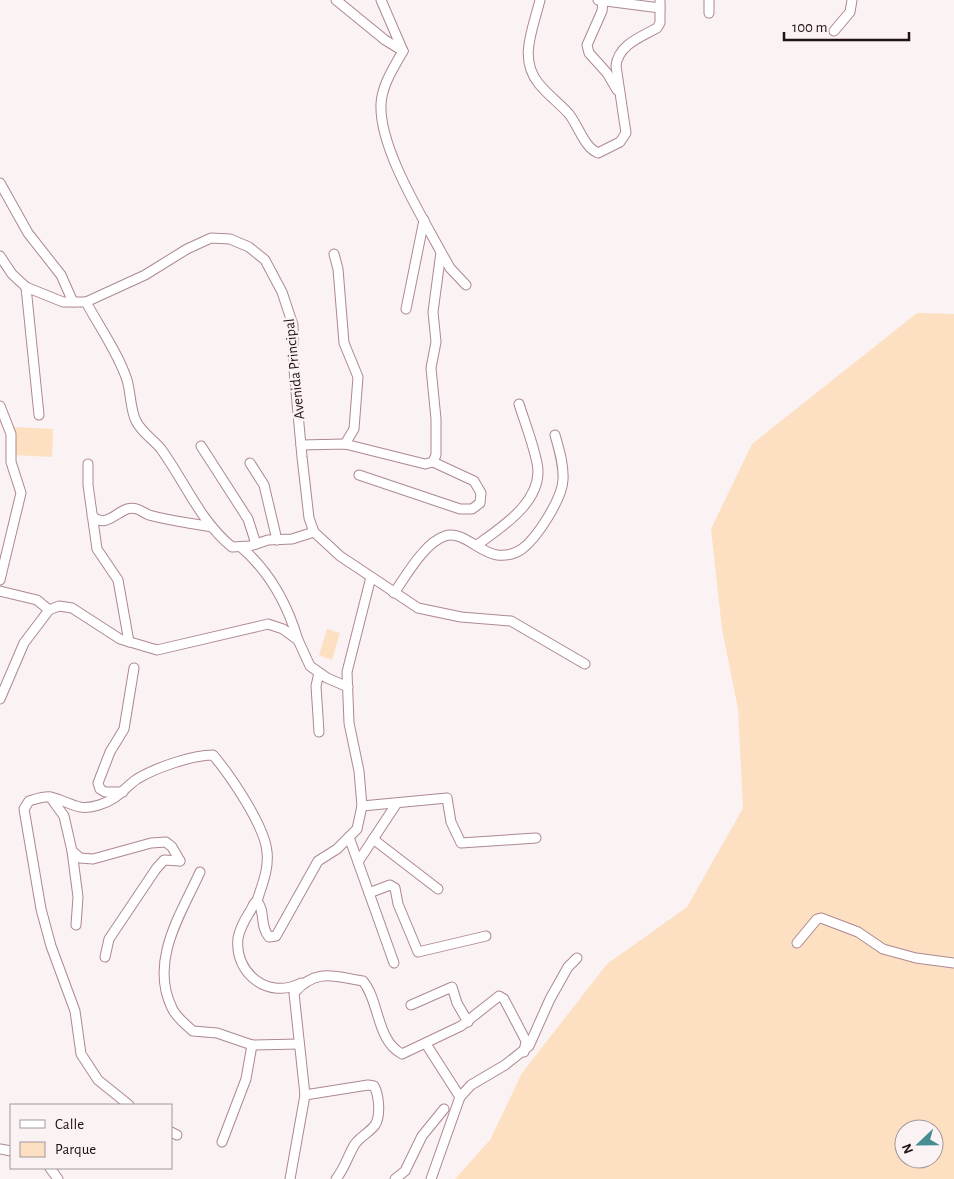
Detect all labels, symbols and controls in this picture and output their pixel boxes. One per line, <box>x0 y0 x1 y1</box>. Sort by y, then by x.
scale bar <box>784 10 909 42</box>
text: 100 m <box>792 20 827 35</box>
street label: Avenida Principal <box>282 318 307 420</box>
legend <box>10 1104 172 1169</box>
text: Calle <box>55 1117 84 1132</box>
north arrow <box>894 1119 944 1169</box>
text: N <box>900 1141 916 1156</box>
text: Parque <box>55 1142 96 1157</box>

